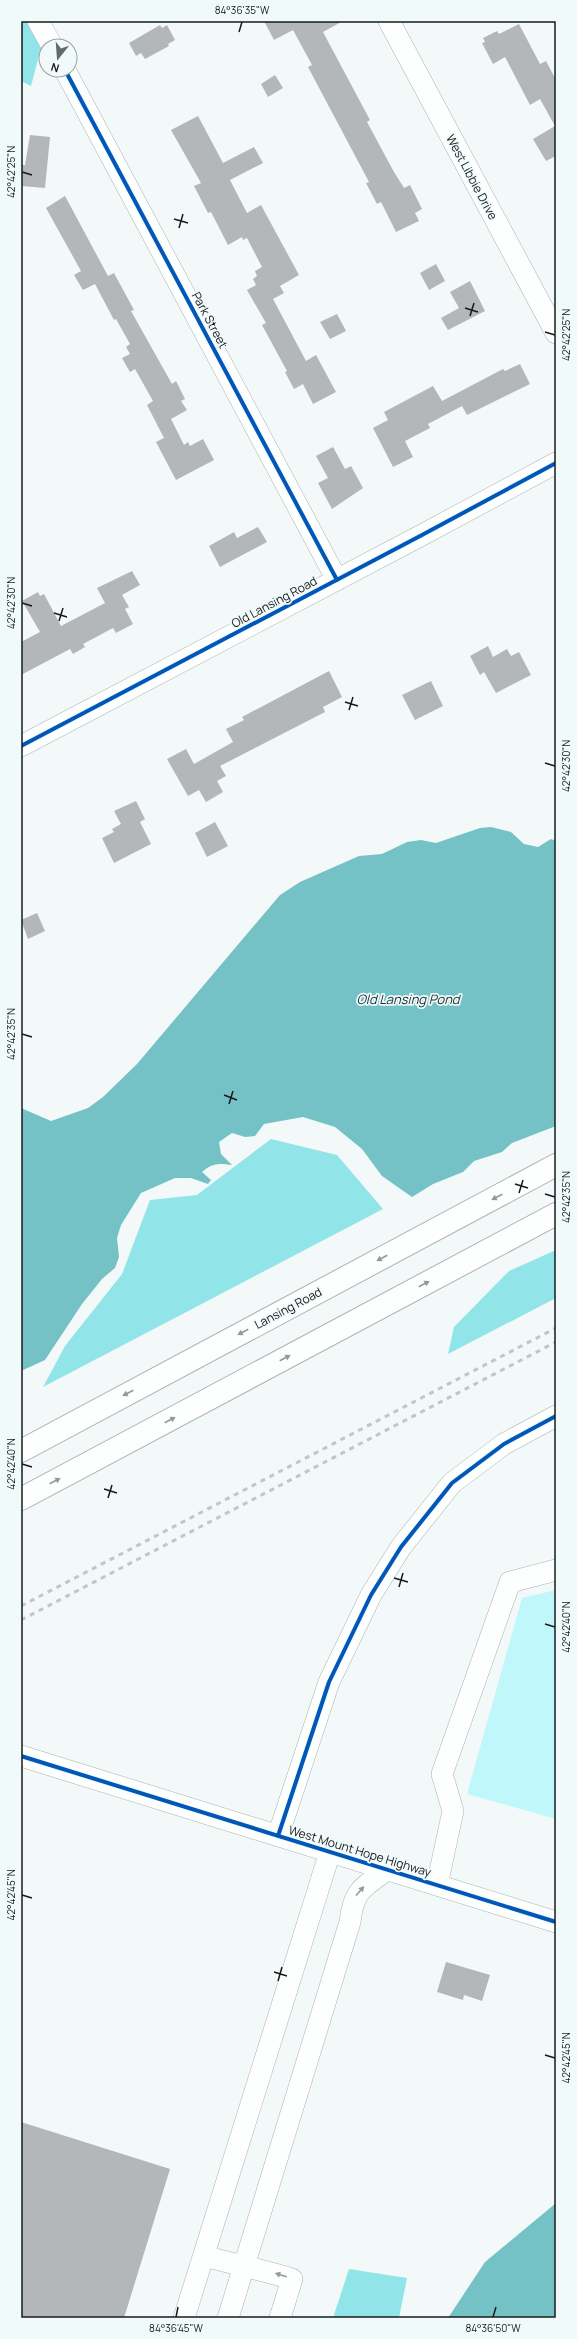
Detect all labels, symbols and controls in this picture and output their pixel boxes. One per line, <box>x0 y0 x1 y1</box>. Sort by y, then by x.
text: 84°36'35"W <box>215 3 270 17</box>
north arrow <box>38 38 78 78</box>
text: N <box>49 60 61 76</box>
street label: West Libbie Drive <box>442 131 502 223</box>
text: 42°42'25"N <box>4 146 18 198</box>
street label: Park Street <box>188 289 232 351</box>
text: 42°42'25"N <box>559 309 573 361</box>
street label: Old Lansing Road <box>228 572 320 632</box>
text: 42°42'30"N <box>4 577 18 629</box>
text: 42°42'30"N <box>559 740 573 792</box>
water label: Old Lansing Pond <box>356 990 462 1008</box>
text: 42°42'35"N <box>4 1008 18 1060</box>
text: 42°42'35"N <box>559 1171 573 1223</box>
one-way arrow <box>491 1193 503 1200</box>
one-way arrow <box>376 1254 388 1261</box>
one-way arrow <box>418 1281 430 1287</box>
street label: Lansing Road <box>251 1283 325 1333</box>
one-way arrow <box>237 1329 248 1335</box>
one-way arrow <box>279 1355 291 1362</box>
one-way arrow <box>122 1390 134 1397</box>
one-way arrow <box>164 1416 176 1423</box>
text: 42°42'40"N <box>4 1438 18 1490</box>
one-way arrow <box>50 1477 61 1484</box>
text: 42°42'40"N <box>559 1601 573 1653</box>
street label: West Mount Hope Highway <box>287 1821 434 1881</box>
text: 42°42'45"N <box>4 1869 18 1921</box>
one-way arrow <box>356 1886 365 1896</box>
text: 42°42'45"N <box>559 2032 573 2084</box>
one-way arrow <box>274 2272 286 2278</box>
text: 84°36'45"W <box>149 2321 204 2335</box>
text: 84°36'50"W <box>465 2321 521 2335</box>

